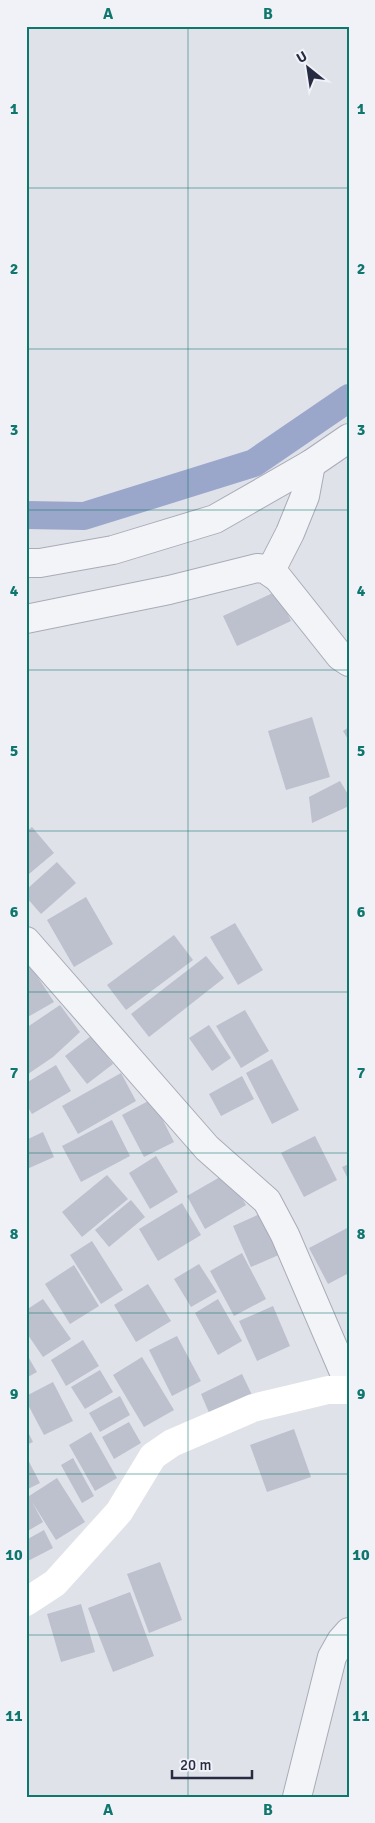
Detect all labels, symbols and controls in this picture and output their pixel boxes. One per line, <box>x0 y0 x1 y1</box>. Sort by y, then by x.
text: A <box>103 4 114 24</box>
text: B <box>263 4 273 24</box>
north arrow <box>282 42 332 92</box>
text: U <box>293 47 310 67</box>
text: 1 <box>10 99 19 119</box>
text: 1 <box>357 99 366 119</box>
text: 2 <box>10 259 18 279</box>
text: 2 <box>357 259 365 279</box>
text: 3 <box>10 420 18 440</box>
text: 3 <box>357 420 365 440</box>
text: 4 <box>10 581 19 601</box>
text: 4 <box>357 581 366 601</box>
text: 5 <box>10 741 18 761</box>
text: 5 <box>357 741 365 761</box>
text: 6 <box>10 902 19 922</box>
text: 6 <box>357 902 366 922</box>
text: 7 <box>10 1063 19 1083</box>
text: 7 <box>357 1063 366 1083</box>
text: 8 <box>10 1224 19 1244</box>
text: 8 <box>357 1224 366 1244</box>
text: 9 <box>10 1384 19 1404</box>
text: 9 <box>357 1384 366 1404</box>
text: 10 <box>5 1545 23 1565</box>
text: 10 <box>352 1545 370 1565</box>
text: 11 <box>5 1706 23 1726</box>
text: 11 <box>352 1706 370 1726</box>
scale bar <box>172 1748 252 1780</box>
text: 20 m <box>180 1756 211 1774</box>
text: A <box>103 1800 114 1820</box>
text: B <box>263 1800 273 1820</box>

